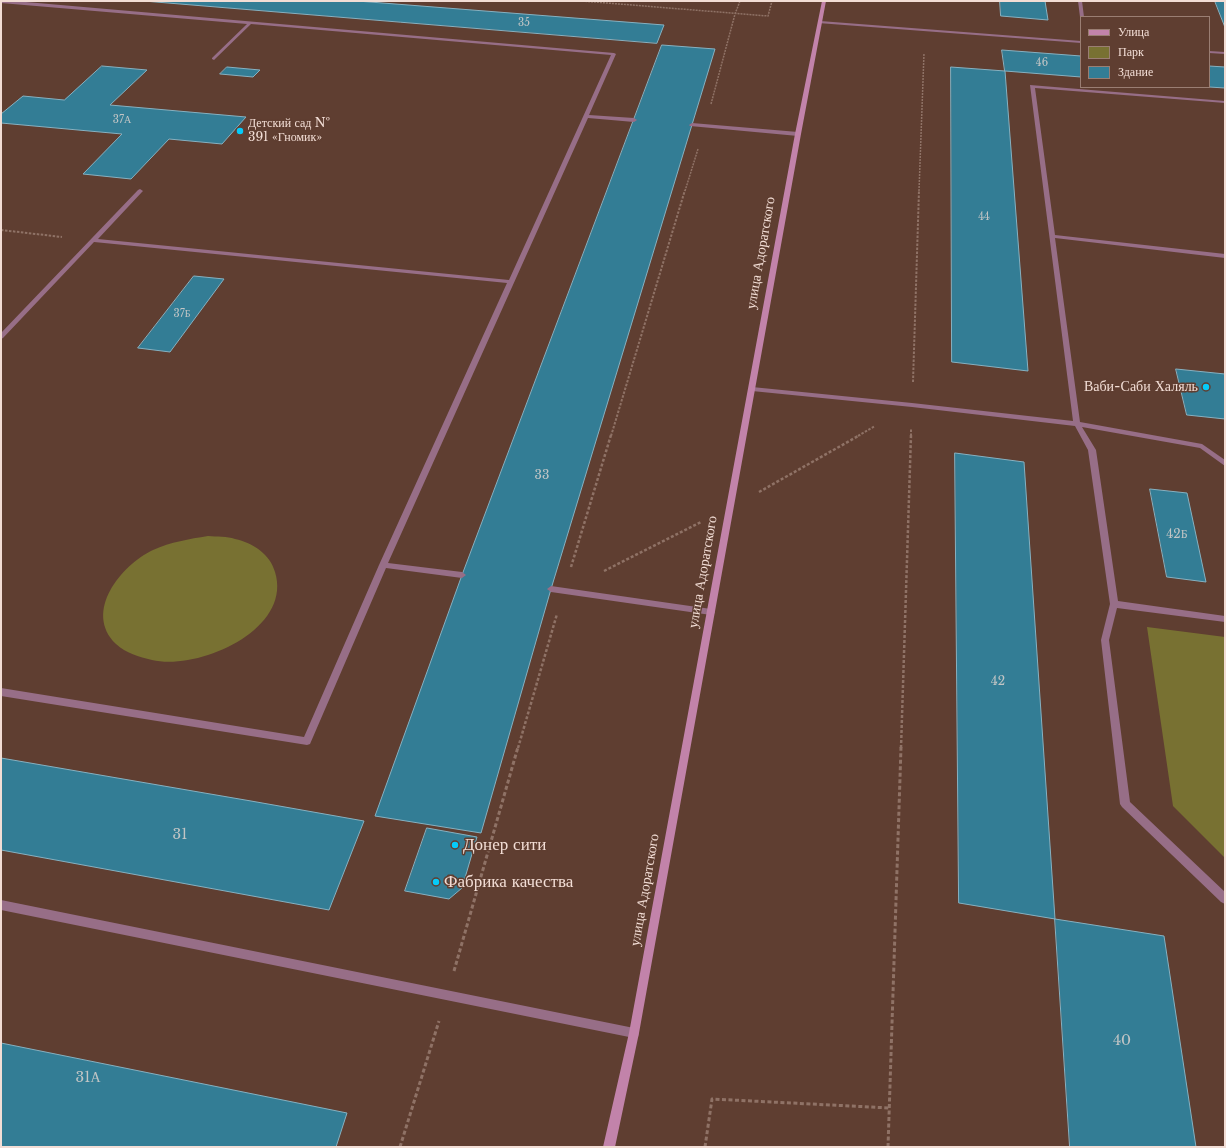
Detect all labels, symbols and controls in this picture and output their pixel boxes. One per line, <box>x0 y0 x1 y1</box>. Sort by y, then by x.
legend <box>1080 16 1210 88</box>
house number: 35 <box>518 17 530 29</box>
text: Улица <box>1118 24 1149 39</box>
text: Парк <box>1118 44 1144 59</box>
house number: 46 <box>1036 57 1048 69</box>
text: Здание <box>1118 64 1153 79</box>
house number: 37А <box>113 114 131 126</box>
place label: Детский сад № 391 «Гномик» <box>248 117 330 145</box>
marker: Детский сад № 391 «Гномик» <box>235 126 245 136</box>
street label: улица Адоратского <box>743 196 779 310</box>
house number: 44 <box>978 211 990 223</box>
house number: 37Б <box>174 308 190 320</box>
place label: Ваби-Саби Халяль <box>1084 379 1198 395</box>
marker: Ваби-Саби Халяль <box>1201 382 1211 392</box>
house number: 33 <box>535 469 549 483</box>
street label: улица Адоратского <box>685 515 721 629</box>
house number: 42Б <box>1166 528 1188 542</box>
house number: 42 <box>991 675 1005 689</box>
house number: 31 <box>173 827 187 843</box>
street label: улица Адоратского <box>627 833 663 947</box>
place label: Донер сити <box>463 835 546 855</box>
marker: Донер сити <box>450 840 460 850</box>
place label: Фабрика качества <box>444 872 573 892</box>
marker: Фабрика качества <box>431 877 441 887</box>
house number: 40 <box>1113 1033 1131 1049</box>
house number: 31А <box>76 1070 100 1086</box>

